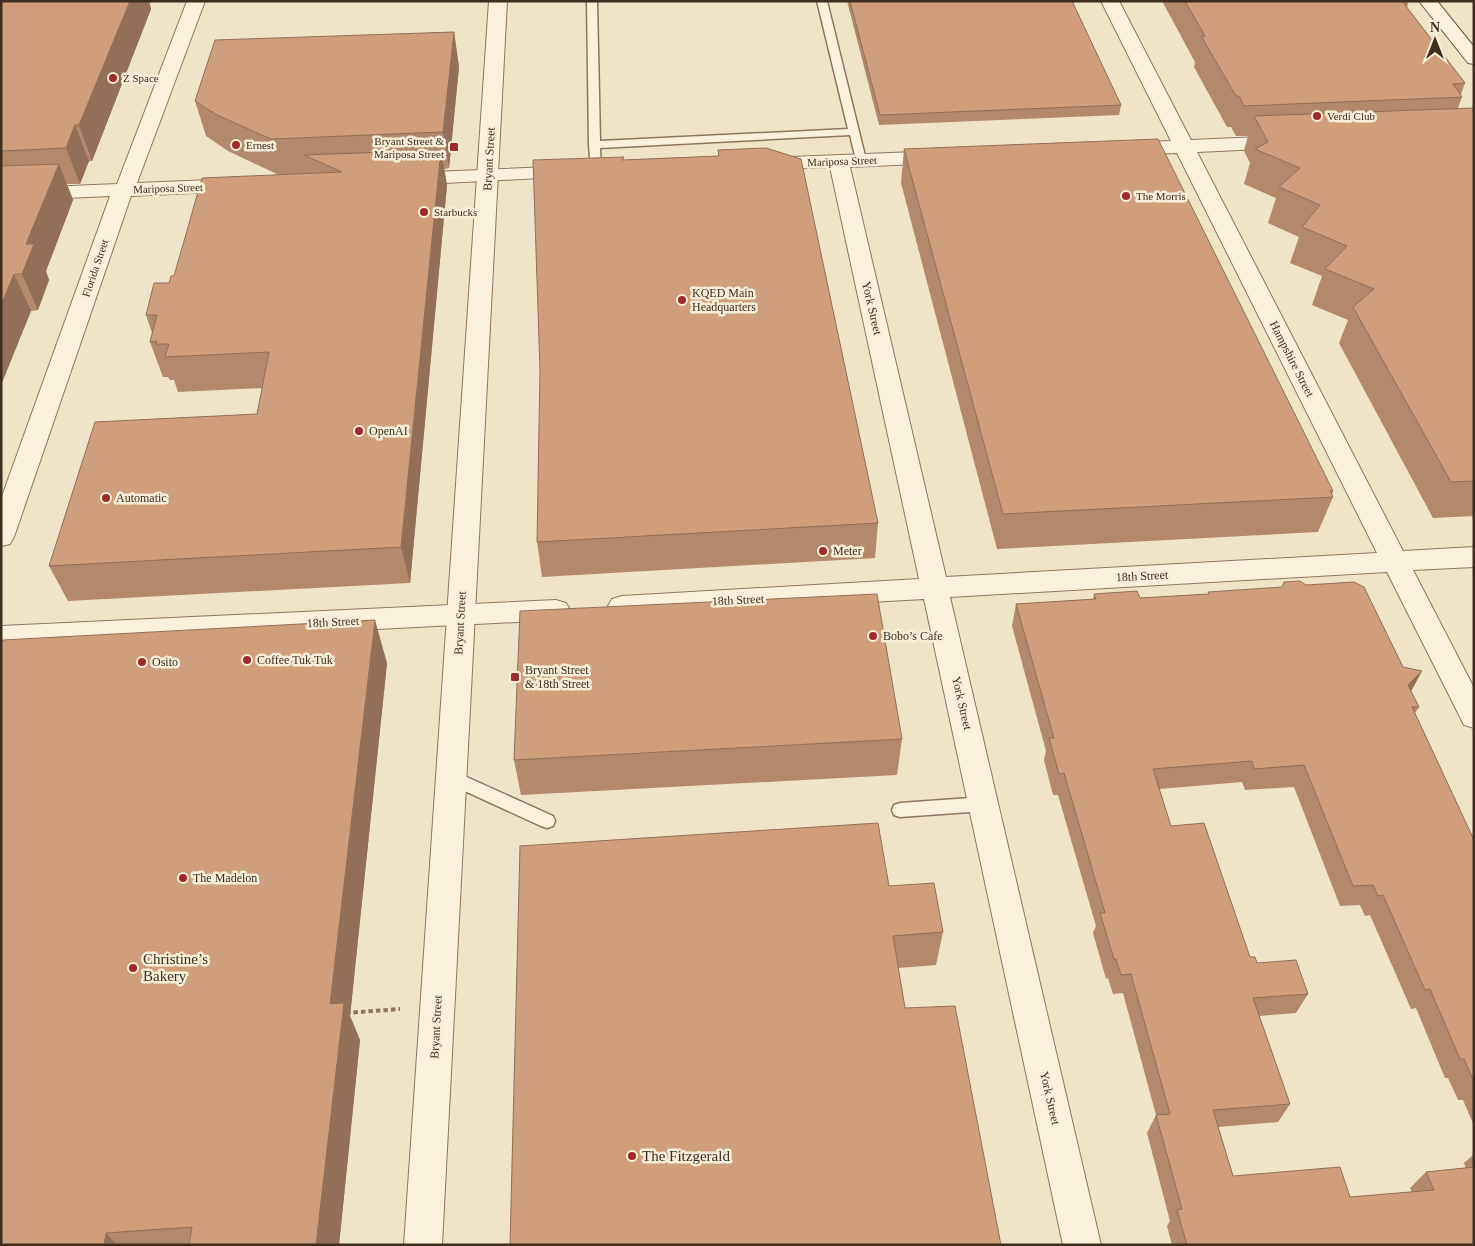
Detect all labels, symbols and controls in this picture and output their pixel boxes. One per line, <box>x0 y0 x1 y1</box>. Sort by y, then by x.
north arrow <box>1410 15 1460 65</box>
text: N <box>1430 20 1440 35</box>
marker: Z Space <box>107 72 119 84</box>
place label: Z Space <box>123 72 159 84</box>
marker: Verdi Club <box>1311 110 1323 122</box>
place label: Verdi Club <box>1327 110 1375 122</box>
street label: Bryant Street <box>480 126 498 191</box>
place label: Bryant Street & Mariposa Street <box>374 135 444 160</box>
marker: Ernest <box>230 139 242 151</box>
place label: Ernest <box>246 139 274 151</box>
marker: Bryant Street & Mariposa Street <box>448 141 460 153</box>
street label: Mariposa Street <box>807 154 877 168</box>
street label: Mariposa Street <box>133 181 203 195</box>
marker: The Morris <box>1120 190 1132 202</box>
place label: The Morris <box>1136 190 1186 202</box>
marker: Starbucks <box>418 206 430 218</box>
place label: Starbucks <box>434 206 477 218</box>
street label: Florida Street <box>80 238 110 298</box>
street label: York Street <box>859 280 885 337</box>
place label: KQED Main Headquarters <box>692 286 756 314</box>
marker: KQED Main Headquarters <box>676 294 688 306</box>
street label: Hampshire Street <box>1267 319 1318 400</box>
place label: OpenAI <box>369 424 408 438</box>
marker: OpenAI <box>353 425 365 437</box>
place label: Automatic <box>116 491 167 505</box>
marker: Automatic <box>100 492 112 504</box>
place label: Meter <box>833 544 862 558</box>
marker: Meter <box>817 545 829 557</box>
street label: 18th Street <box>1116 568 1169 584</box>
street label: Bryant Street <box>451 590 469 655</box>
street label: 18th Street <box>712 592 765 608</box>
street label: 18th Street <box>307 614 360 630</box>
place label: Bobo’s Cafe <box>883 629 943 643</box>
marker: Bobo’s Cafe <box>867 630 879 642</box>
place label: Coffee Tuk Tuk <box>257 653 333 667</box>
marker: Coffee Tuk Tuk <box>241 654 253 666</box>
place label: Osito <box>152 655 178 669</box>
marker: Osito <box>136 656 148 668</box>
place label: Bryant Street & 18th Street <box>525 663 590 691</box>
marker: Bryant Street & 18th Street <box>509 671 521 683</box>
street label: York Street <box>949 675 975 732</box>
place label: The Madelon <box>193 871 257 885</box>
marker: The Madelon <box>177 872 189 884</box>
place label: Christine’s Bakery <box>143 951 208 984</box>
marker: Christine’s Bakery <box>127 962 139 974</box>
street label: Bryant Street <box>427 994 445 1059</box>
street label: York Street <box>1037 1070 1063 1127</box>
place label: The Fitzgerald <box>642 1148 730 1164</box>
marker: The Fitzgerald <box>626 1150 638 1162</box>

